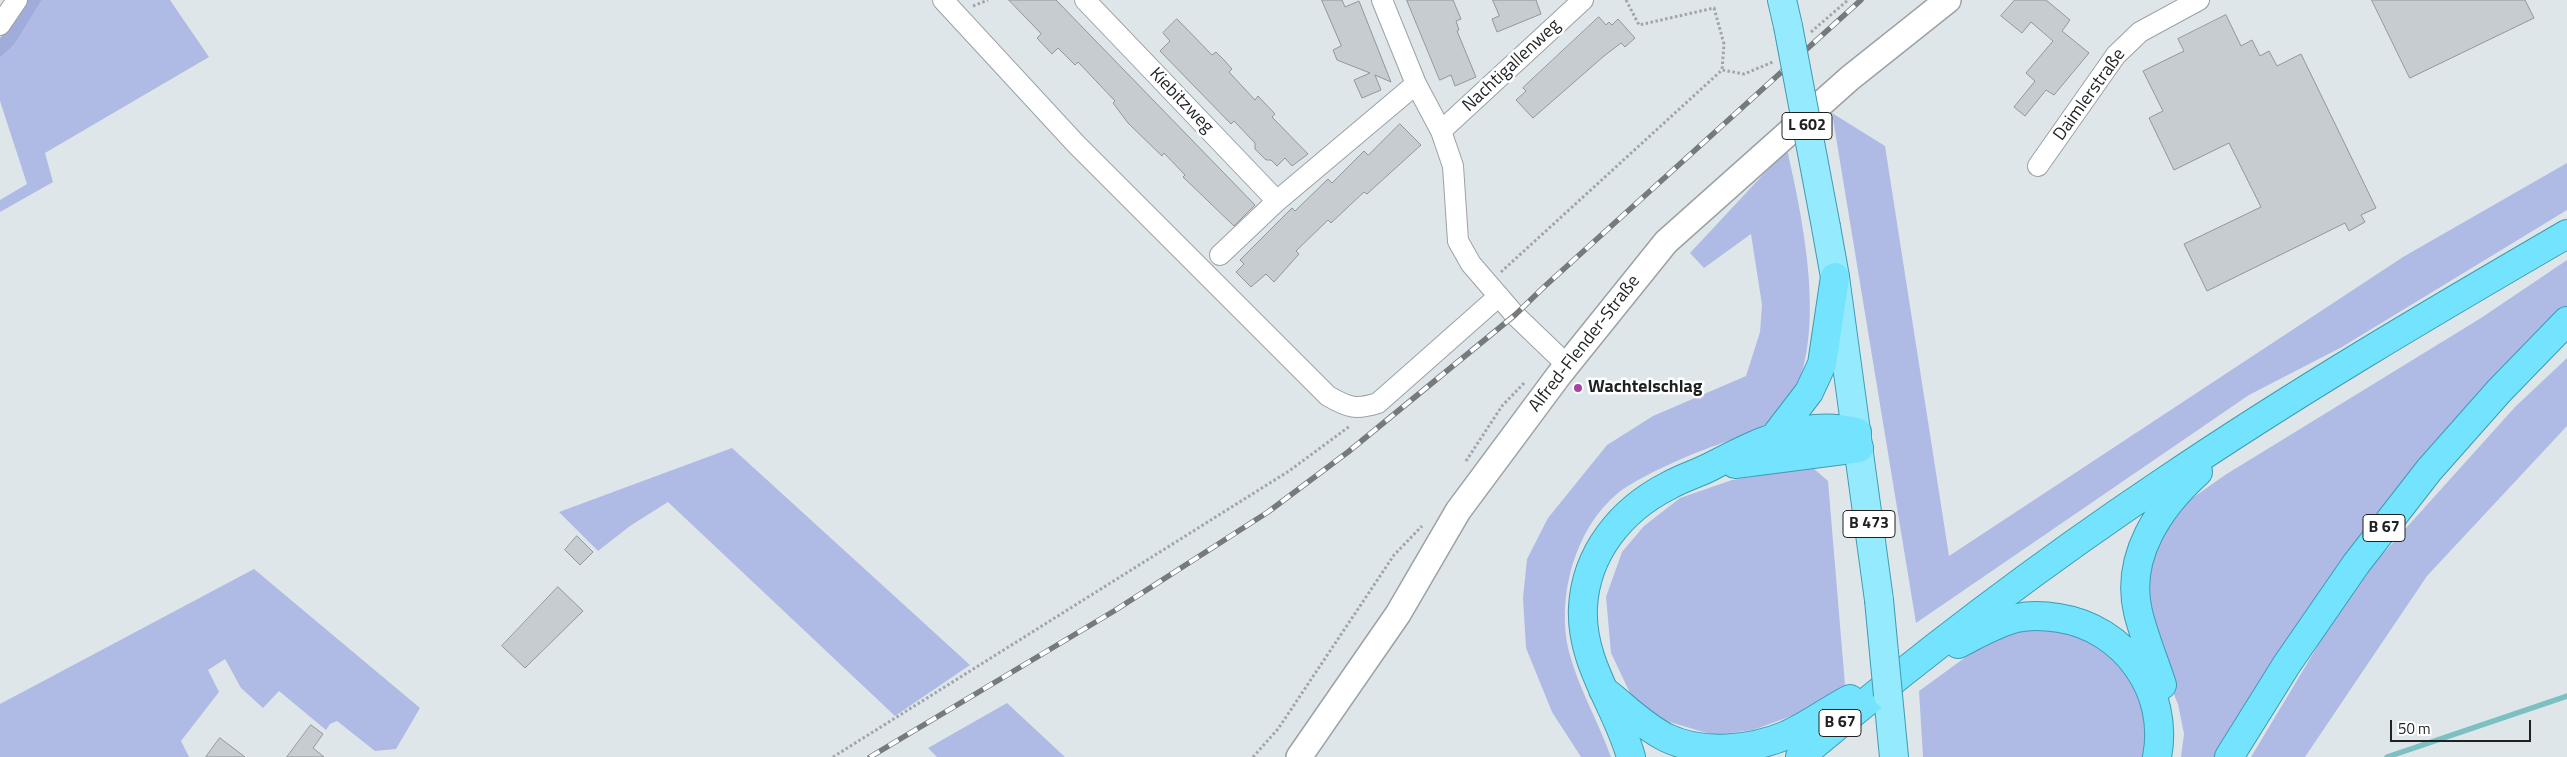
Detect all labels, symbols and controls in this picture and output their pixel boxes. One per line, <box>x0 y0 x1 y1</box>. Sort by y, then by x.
street label: Nachtigallenweg <box>1459 15 1565 117</box>
street label: Daimlerstraße <box>2049 45 2131 145</box>
street label: Kiebitzweg <box>1144 64 1218 138</box>
road number: L 602 <box>1782 112 1832 140</box>
street label: Alfred-Flender-Straße <box>1525 271 1645 417</box>
place label: Wachtelschlag <box>1588 377 1702 399</box>
marker: Wachtelschlag <box>1572 382 1584 394</box>
road number: B 473 <box>1843 510 1895 538</box>
road number: B 67 <box>2363 514 2405 542</box>
road number: B 67 <box>1819 710 1861 736</box>
scale bar <box>2392 710 2533 742</box>
text: 50 m <box>2398 717 2431 740</box>

